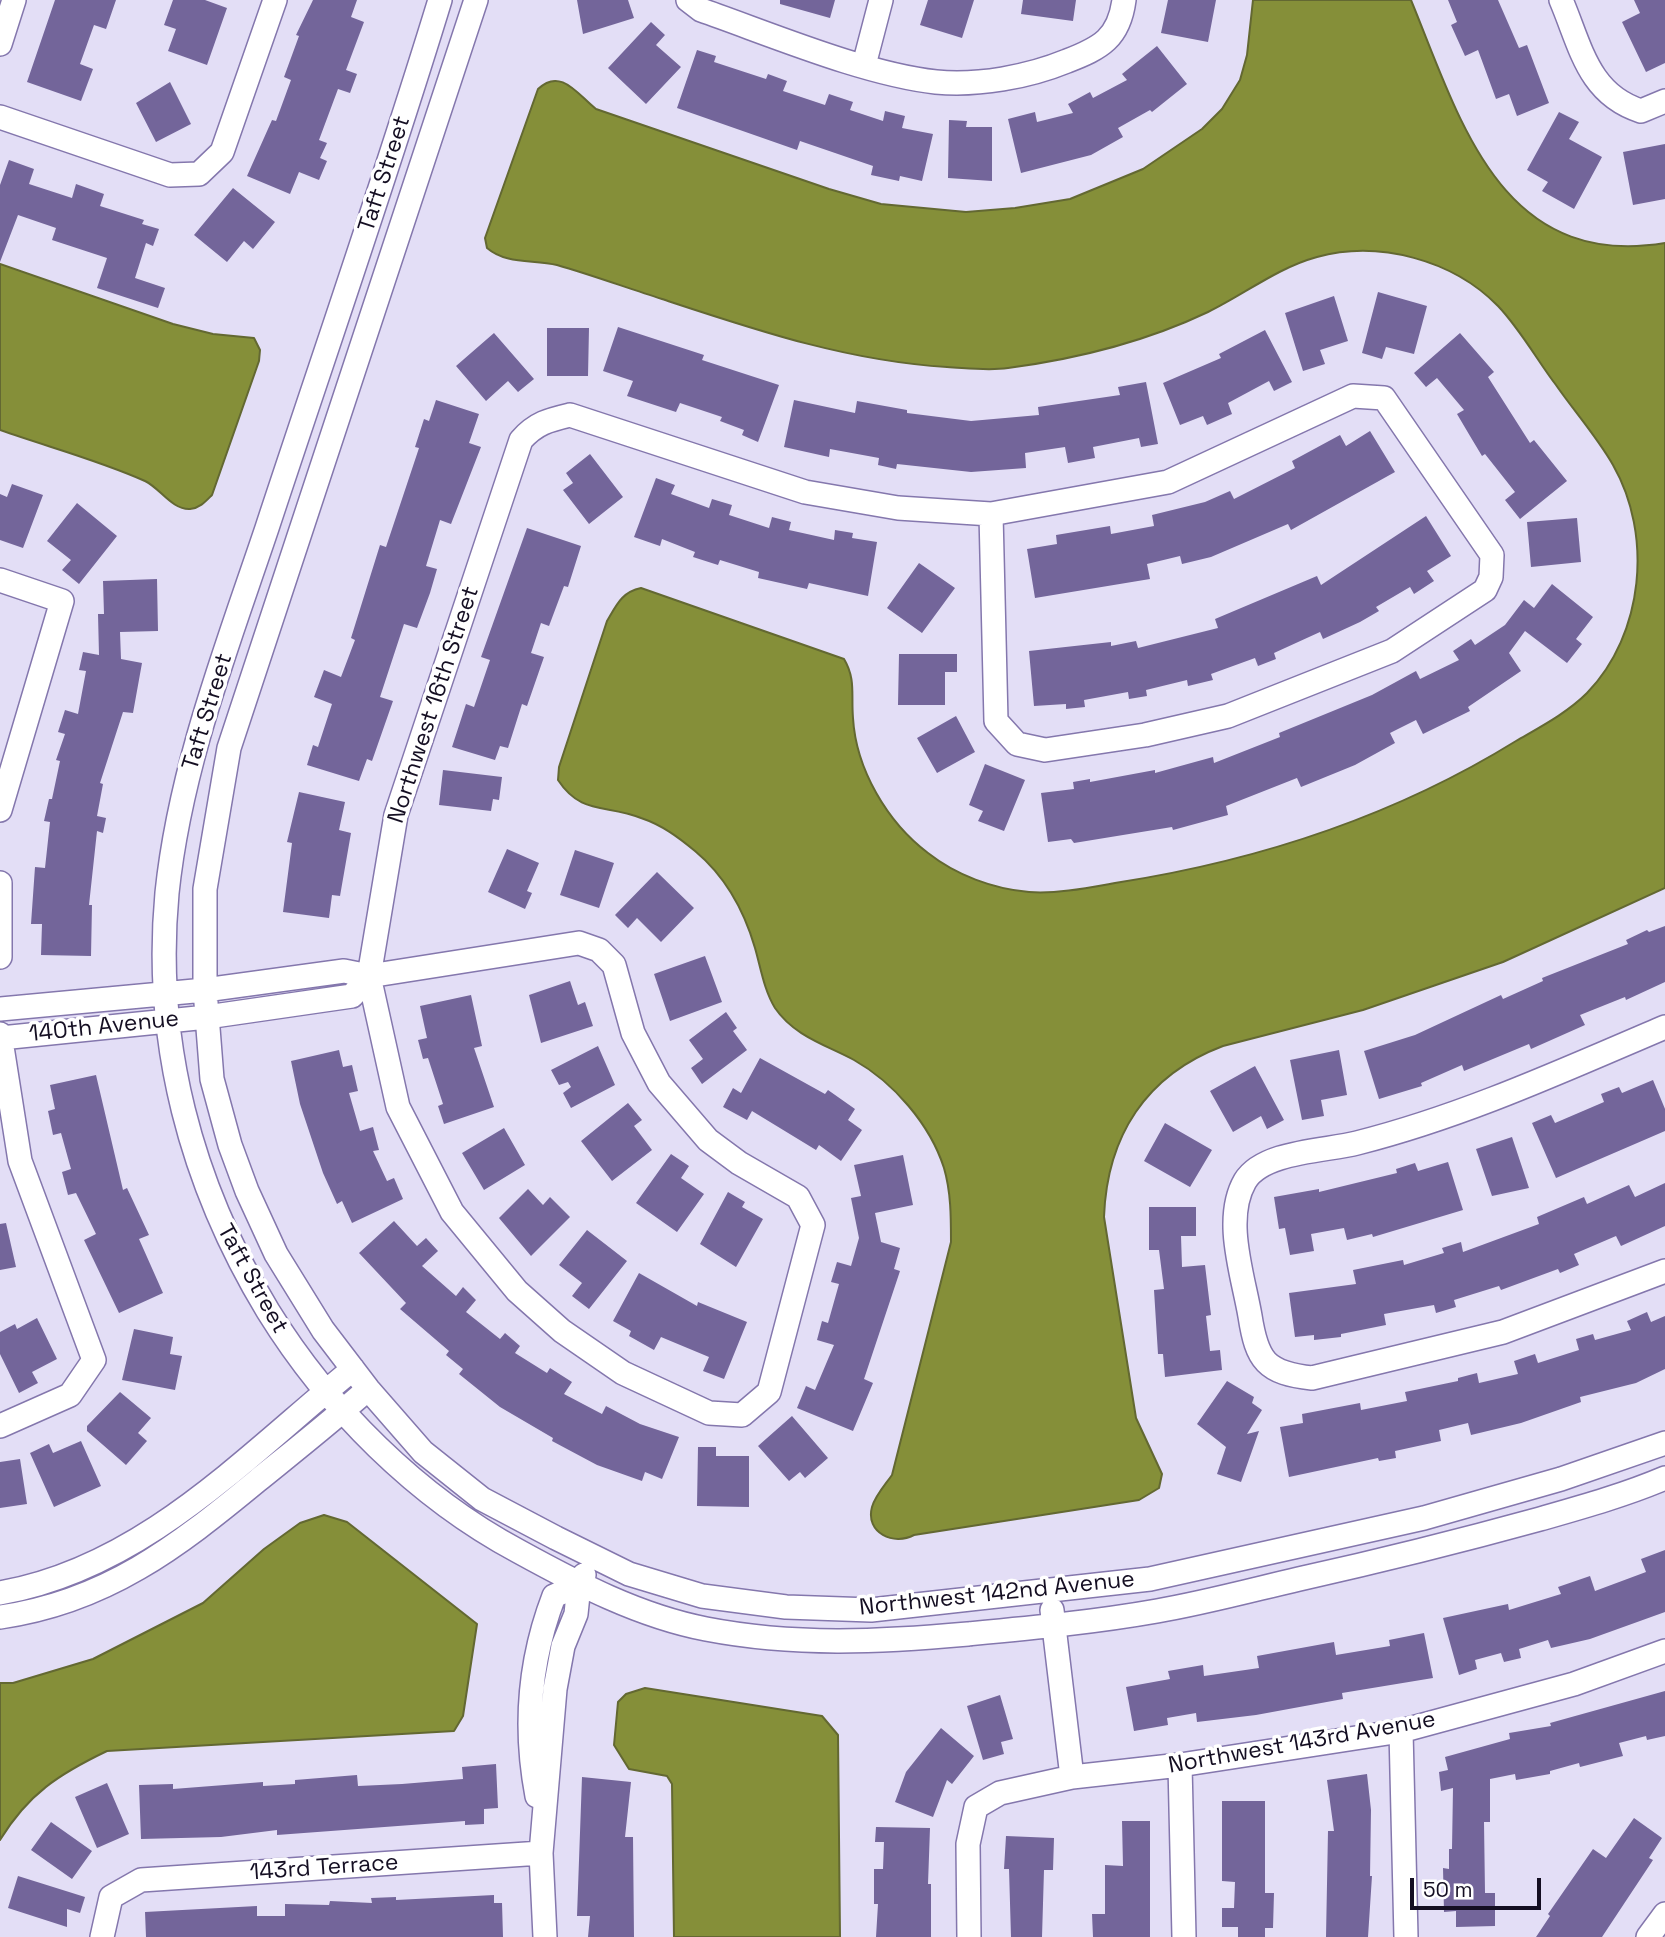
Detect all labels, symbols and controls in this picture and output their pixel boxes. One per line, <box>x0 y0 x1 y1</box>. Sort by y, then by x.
street label: Taft Street <box>353 112 417 236</box>
street label: Northwest 16th Street <box>383 583 485 827</box>
street label: Taft Street <box>177 650 239 774</box>
street label: 140th Avenue <box>28 1005 180 1049</box>
street label: Taft Street <box>211 1220 293 1338</box>
street label: Northwest 142nd Avenue <box>858 1566 1136 1622</box>
street label: Northwest 143rd Avenue <box>1166 1706 1438 1780</box>
street label: 143rd Terrace <box>249 1849 399 1887</box>
scale bar <box>1413 1864 1544 1908</box>
text: 50 m <box>1423 1876 1473 1903</box>

